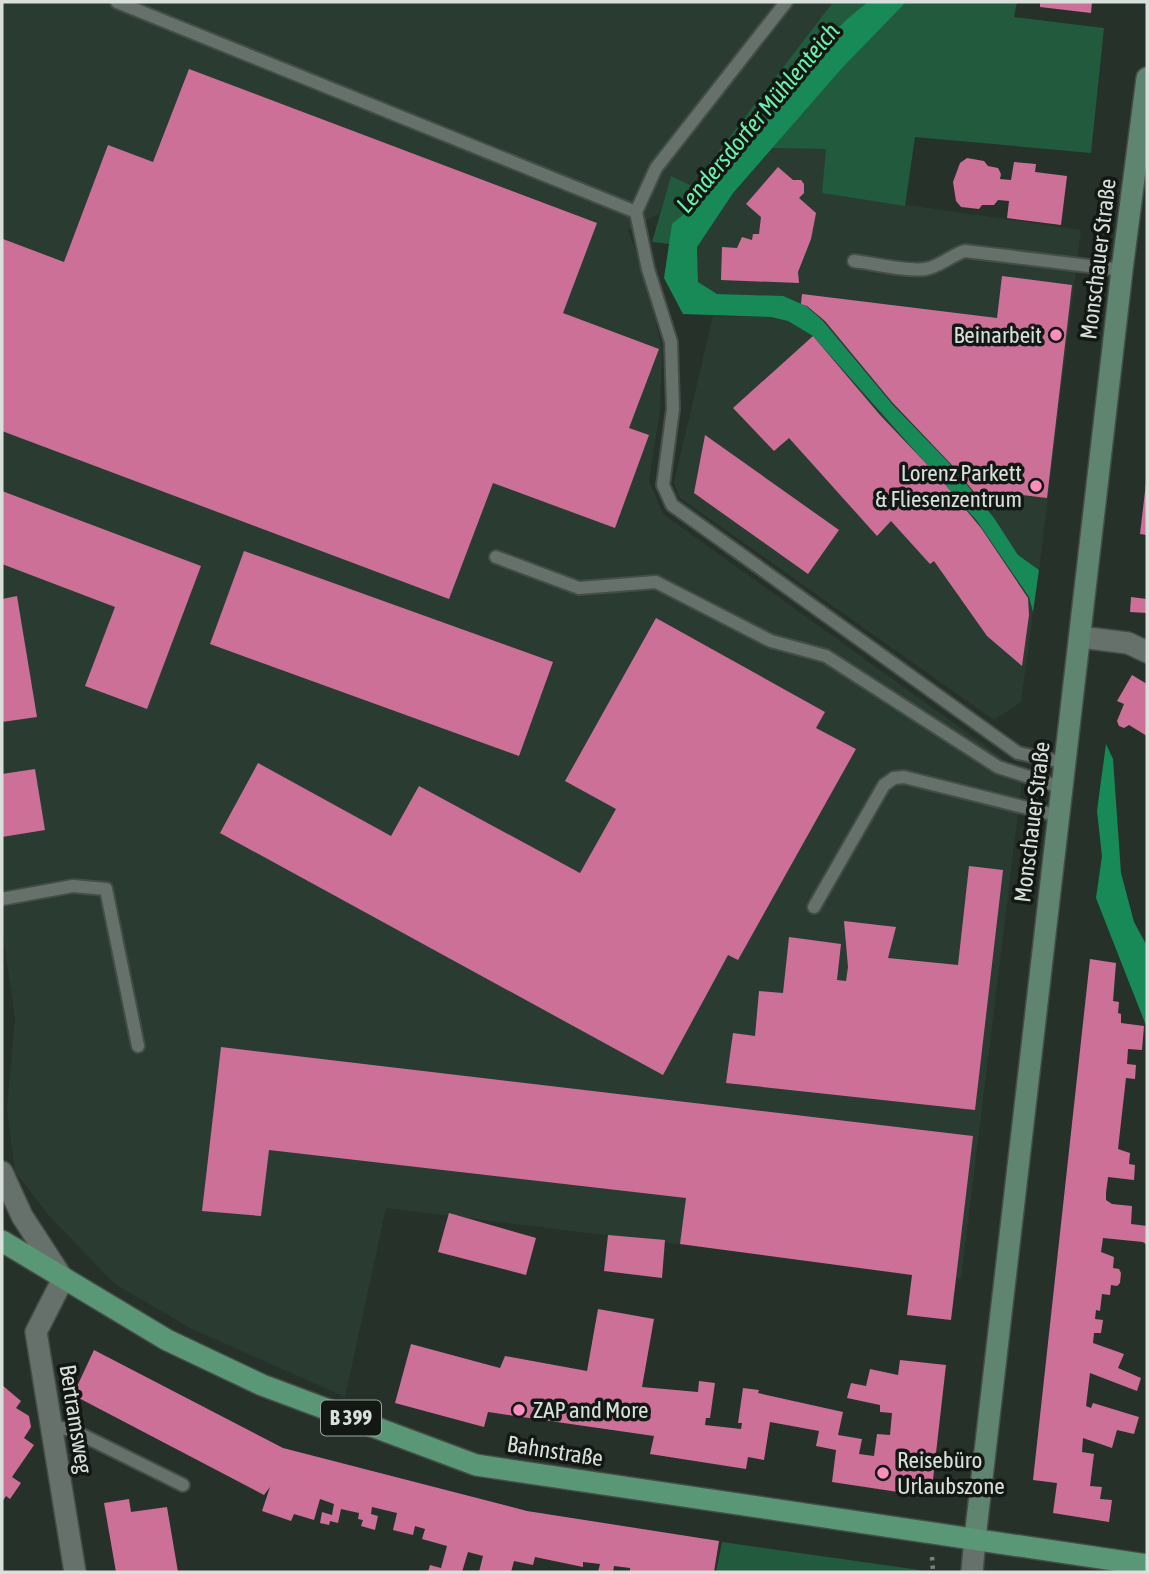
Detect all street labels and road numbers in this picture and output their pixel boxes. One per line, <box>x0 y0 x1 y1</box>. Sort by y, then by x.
street label: Monschauer Straße <box>1075 177 1121 341</box>
street label: Monschauer Straße <box>1009 740 1055 904</box>
street label: Bertramsweg <box>55 1363 97 1475</box>
road number: B 399 <box>321 1400 381 1436</box>
street label: Bahnstraße <box>505 1431 605 1471</box>

